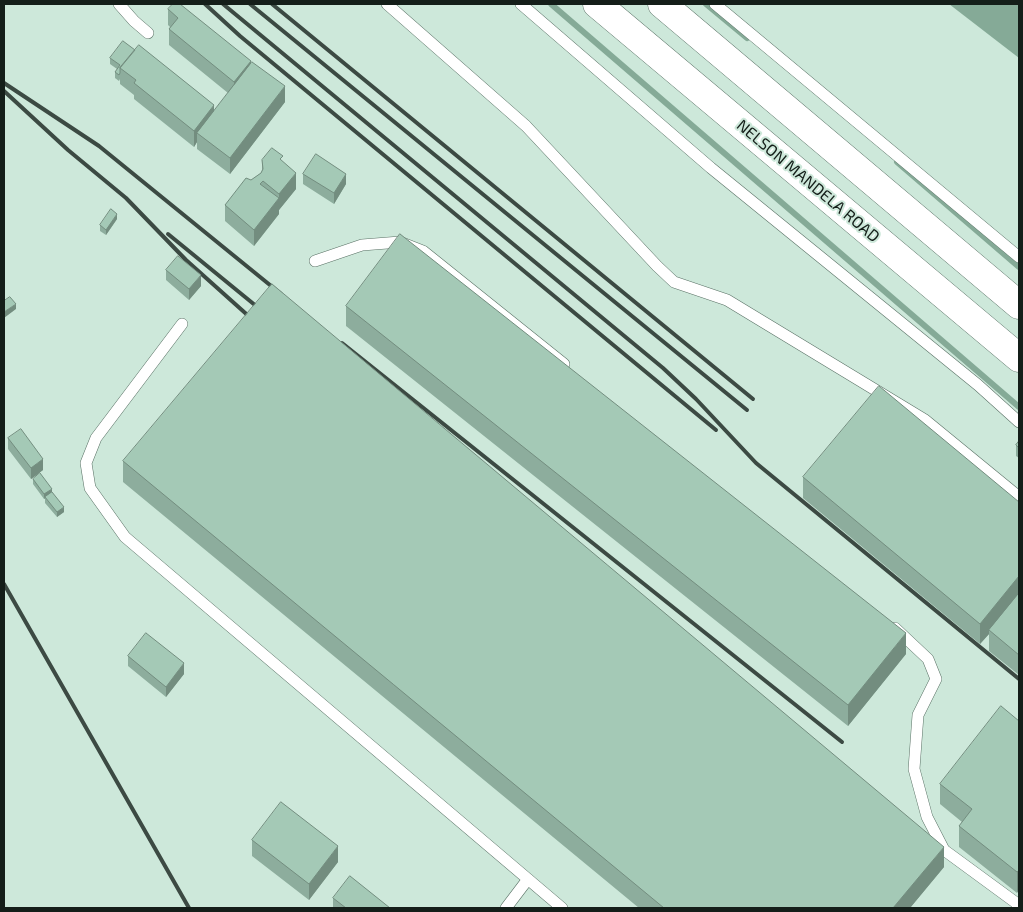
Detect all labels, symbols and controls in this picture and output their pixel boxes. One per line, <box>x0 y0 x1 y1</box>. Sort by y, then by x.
street label: NELSON MANDELA ROAD <box>733 116 883 246</box>

